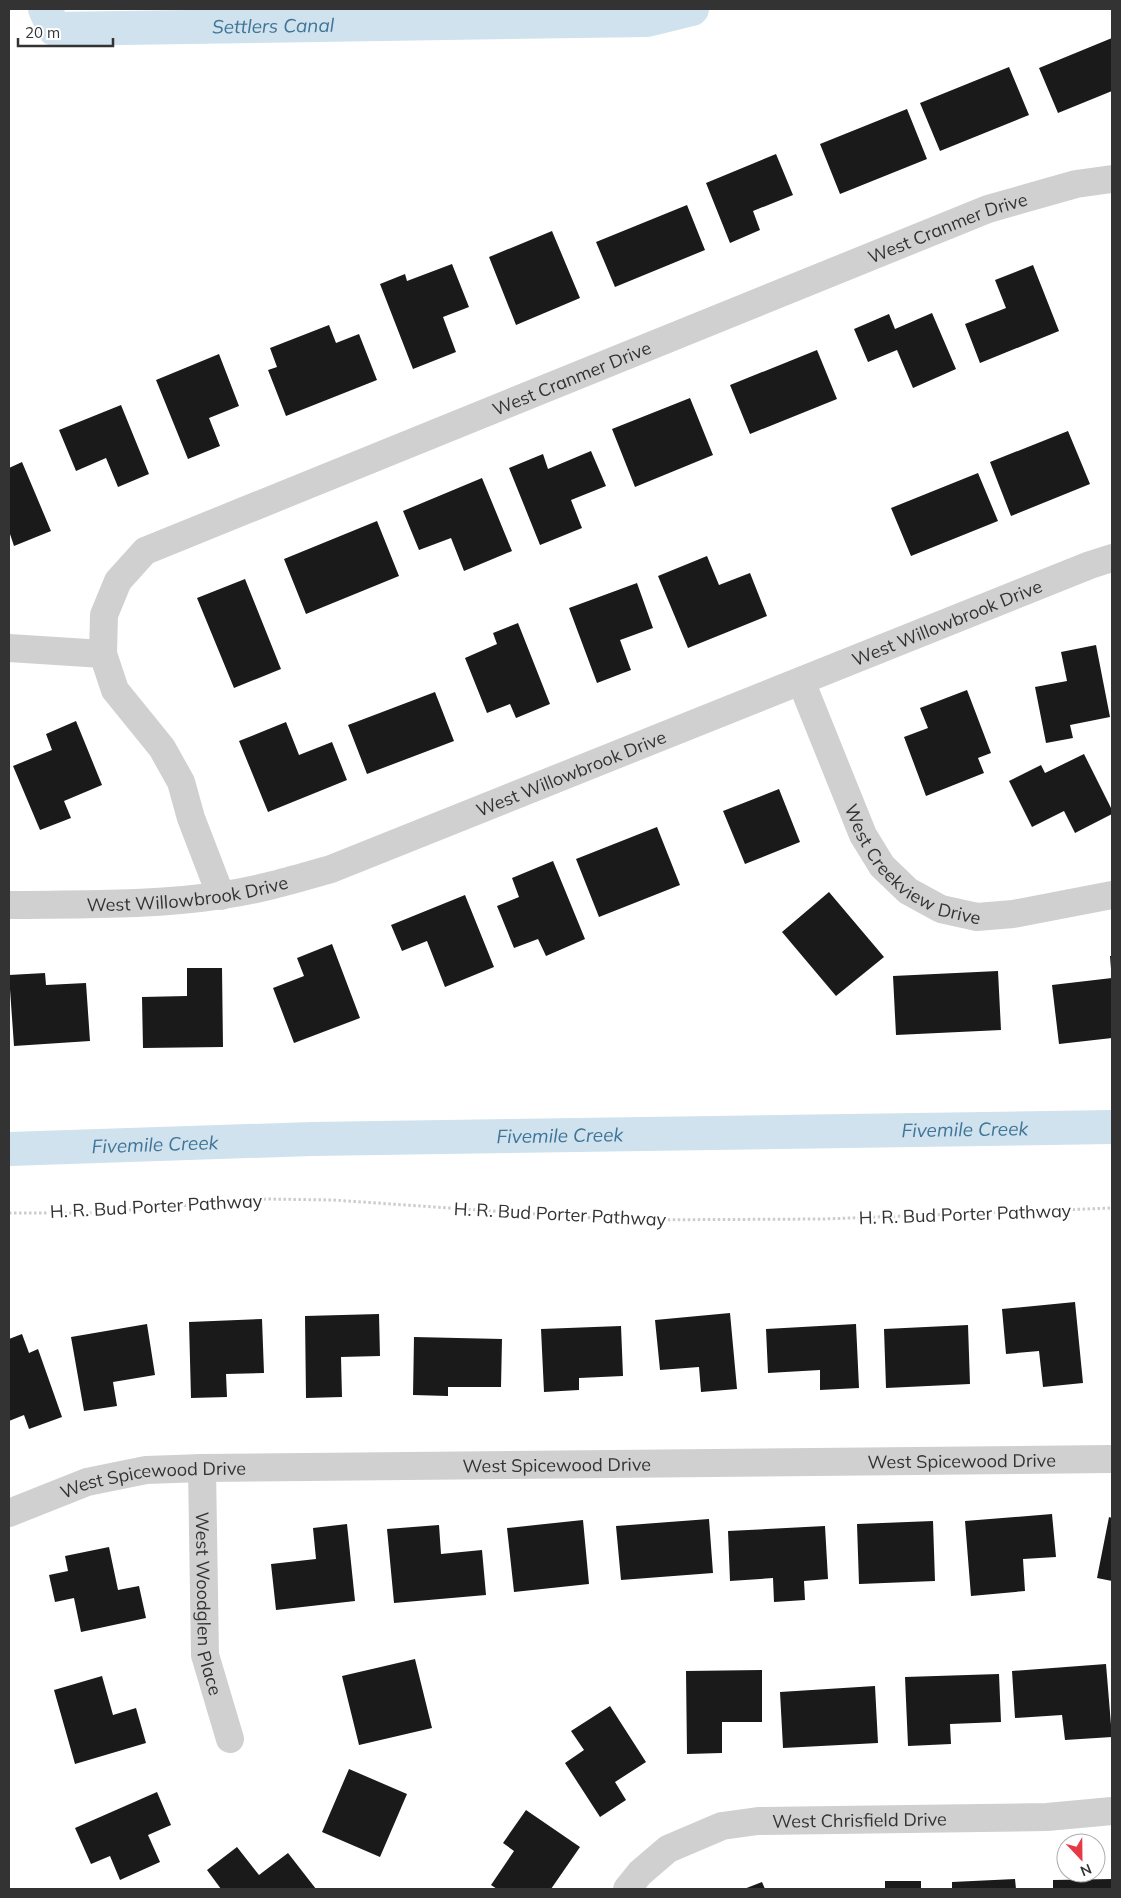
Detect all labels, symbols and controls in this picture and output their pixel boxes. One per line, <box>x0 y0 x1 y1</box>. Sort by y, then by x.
water label: Settlers Canal <box>212 13 335 39</box>
scale bar <box>18 15 112 47</box>
text: 20 m <box>25 23 60 42</box>
street label: West Cranmer Drive <box>864 187 1030 268</box>
street label: West Cranmer Drive <box>489 335 654 420</box>
street label: West Willowbrook Drive <box>848 574 1045 671</box>
street label: West Willowbrook Drive <box>473 725 669 821</box>
street label: West Creekview Drive <box>840 800 983 929</box>
street label: West Willowbrook Drive <box>86 870 290 916</box>
water label: Fivemile Creek <box>901 1116 1030 1142</box>
water label: Fivemile Creek <box>496 1122 625 1148</box>
water label: Fivemile Creek <box>91 1130 220 1158</box>
street label: H. R. Bud Porter Pathway <box>49 1189 263 1223</box>
street label: H. R. Bud Porter Pathway <box>453 1197 667 1231</box>
street label: H. R. Bud Porter Pathway <box>858 1199 1072 1229</box>
street label: West Spicewood Drive <box>867 1448 1056 1473</box>
street label: West Spicewood Drive <box>462 1452 651 1477</box>
street label: West Spicewood Drive <box>57 1456 246 1503</box>
street label: West Woodglen Place <box>191 1512 228 1698</box>
street label: West Chrisfield Drive <box>772 1807 947 1832</box>
north arrow <box>1056 1833 1106 1883</box>
text: N <box>1078 1860 1094 1880</box>

